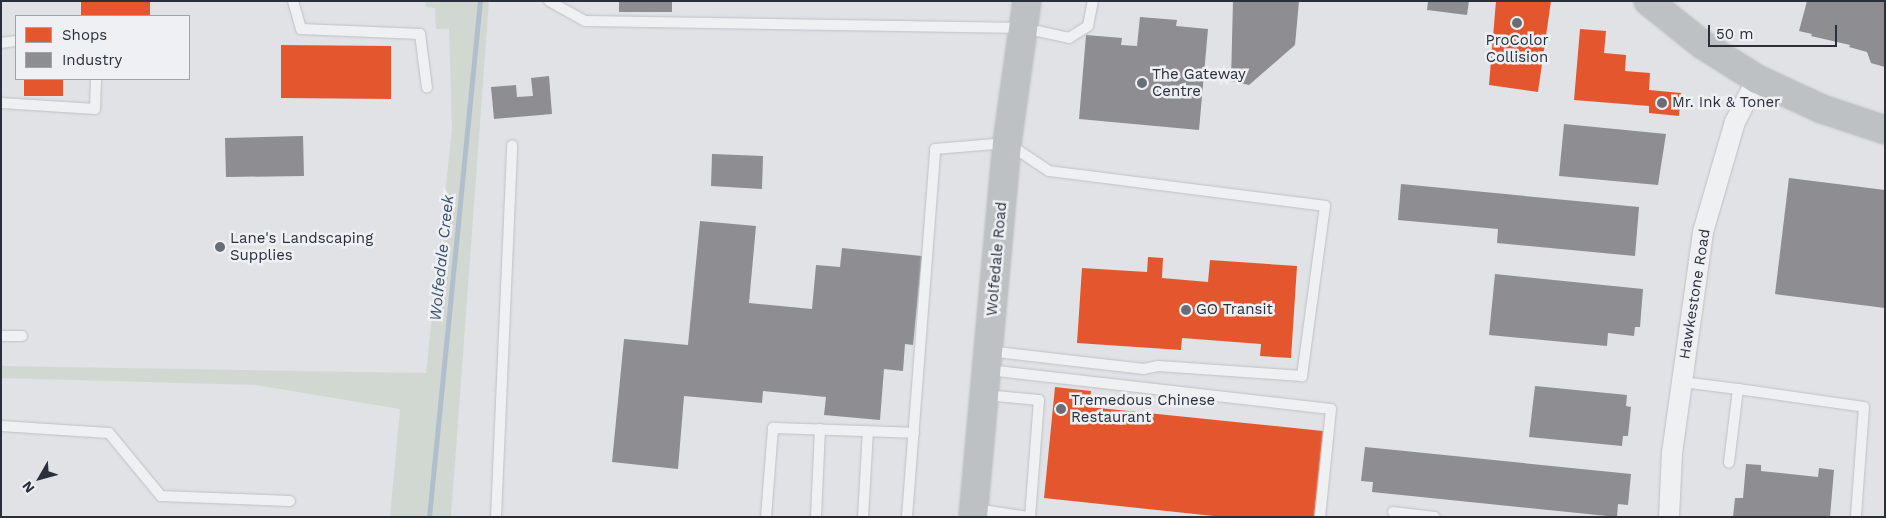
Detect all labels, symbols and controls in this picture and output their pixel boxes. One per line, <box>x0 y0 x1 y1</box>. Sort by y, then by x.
legend <box>15 15 190 80</box>
scale bar <box>1711 15 1840 47</box>
marker: ProColor Collision <box>1511 17 1523 29</box>
text: 50 m <box>1716 25 1753 43</box>
text: Shops <box>62 26 107 44</box>
place label: ProColor Collision <box>1485 31 1549 66</box>
text: Industry <box>62 51 122 69</box>
place label: The Gateway Centre <box>1152 65 1246 100</box>
marker: The Gateway Centre <box>1136 77 1148 89</box>
place label: Mr. Ink & Toner <box>1672 94 1781 112</box>
marker: Mr. Ink & Toner <box>1656 97 1668 109</box>
water label: Wolfedale Creek <box>426 194 458 322</box>
street label: Wolfedale Road <box>983 201 1011 317</box>
street label: Hawkestone Road <box>1676 228 1714 360</box>
place label: Lane's Landscaping Supplies <box>230 229 373 264</box>
marker: Lane's Landscaping Supplies <box>214 241 226 253</box>
place label: GO Transit <box>1196 301 1273 319</box>
marker: GO Transit <box>1180 304 1192 316</box>
place label: Tremedous Chinese Restaurant <box>1071 391 1215 426</box>
marker: Tremedous Chinese Restaurant <box>1055 403 1067 415</box>
north arrow <box>15 453 65 503</box>
text: N <box>19 478 38 496</box>

